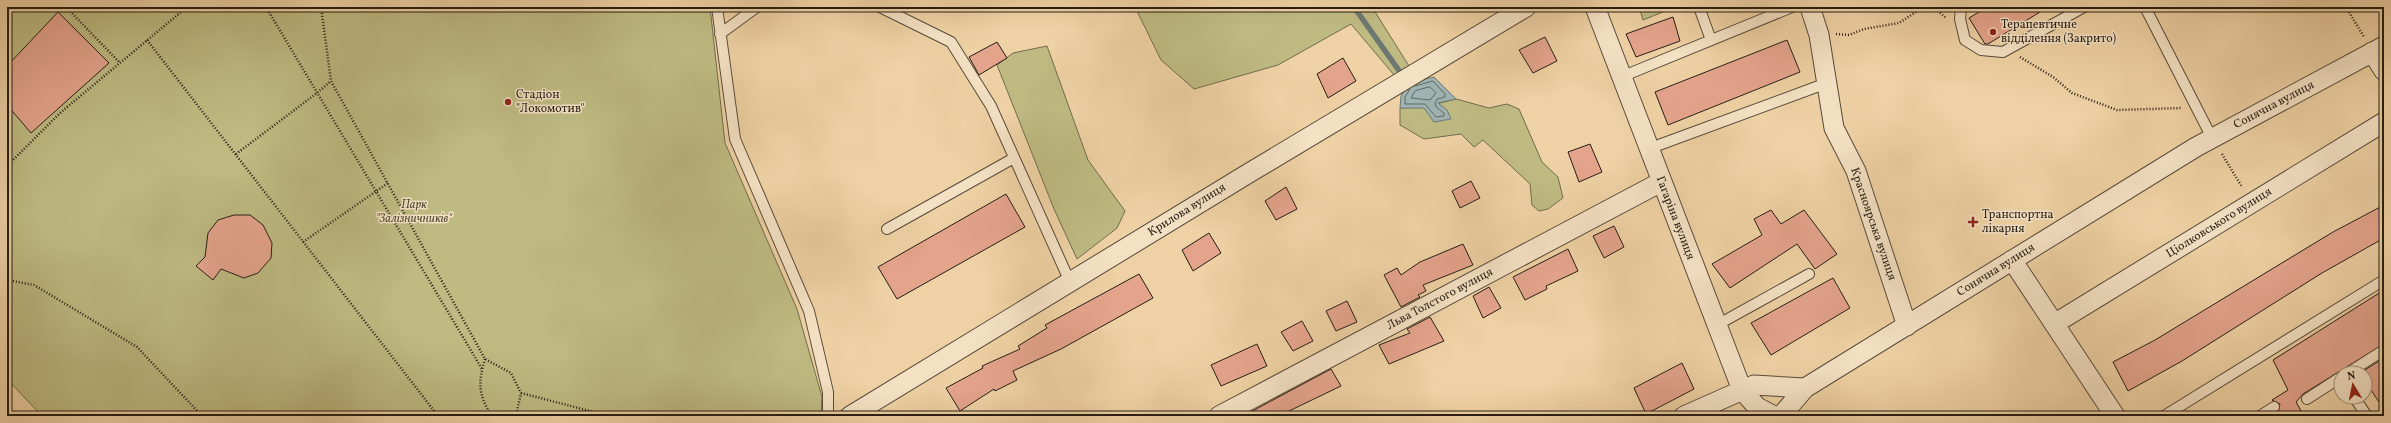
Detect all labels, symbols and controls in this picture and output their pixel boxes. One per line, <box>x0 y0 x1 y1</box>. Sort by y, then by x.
place label: Терапевтичне відділення (Закрито) <box>2001 17 2117 47</box>
marker: Терапевтичне відділення (Закрито) <box>1988 27 1998 37</box>
street label: Сонячна вулиця <box>2231 77 2317 133</box>
place label: Стадіон "Локомотив" <box>516 87 585 117</box>
marker: Стадіон "Локомотив" <box>503 97 513 107</box>
street label: Красноярська вулиця <box>1846 165 1900 283</box>
street label: Гагаріна вулиця <box>1652 174 1698 262</box>
street label: Крилова вулиця <box>1145 180 1229 240</box>
street label: Ціолковського вулиця <box>2163 184 2275 262</box>
park label: Парк "Залізничників" <box>376 197 453 227</box>
place label: Транспортна лікарня <box>1982 207 2054 237</box>
marker: Транспортна лікарня <box>1967 216 1979 228</box>
street label: Сонячна вулиця <box>1954 240 2038 300</box>
street label: Льва Толстого вулиця <box>1384 264 1496 334</box>
north arrow <box>2333 365 2373 405</box>
text: N <box>2346 369 2357 385</box>

